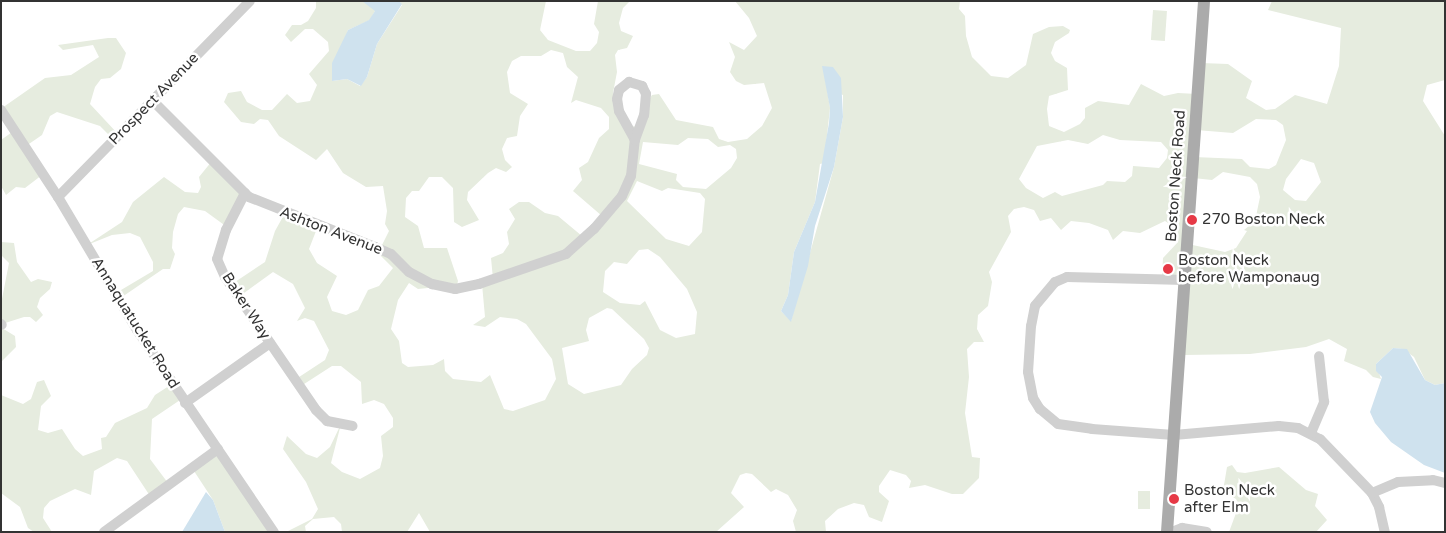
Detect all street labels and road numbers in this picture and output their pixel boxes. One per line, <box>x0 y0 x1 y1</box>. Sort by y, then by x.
street label: Prospect Avenue <box>105 49 203 149</box>
street label: Boston Neck Road <box>1162 109 1190 243</box>
street label: Ashton Avenue <box>277 203 385 259</box>
street label: Annaquatucket Road <box>87 254 183 392</box>
street label: Baker Way <box>218 269 274 343</box>

